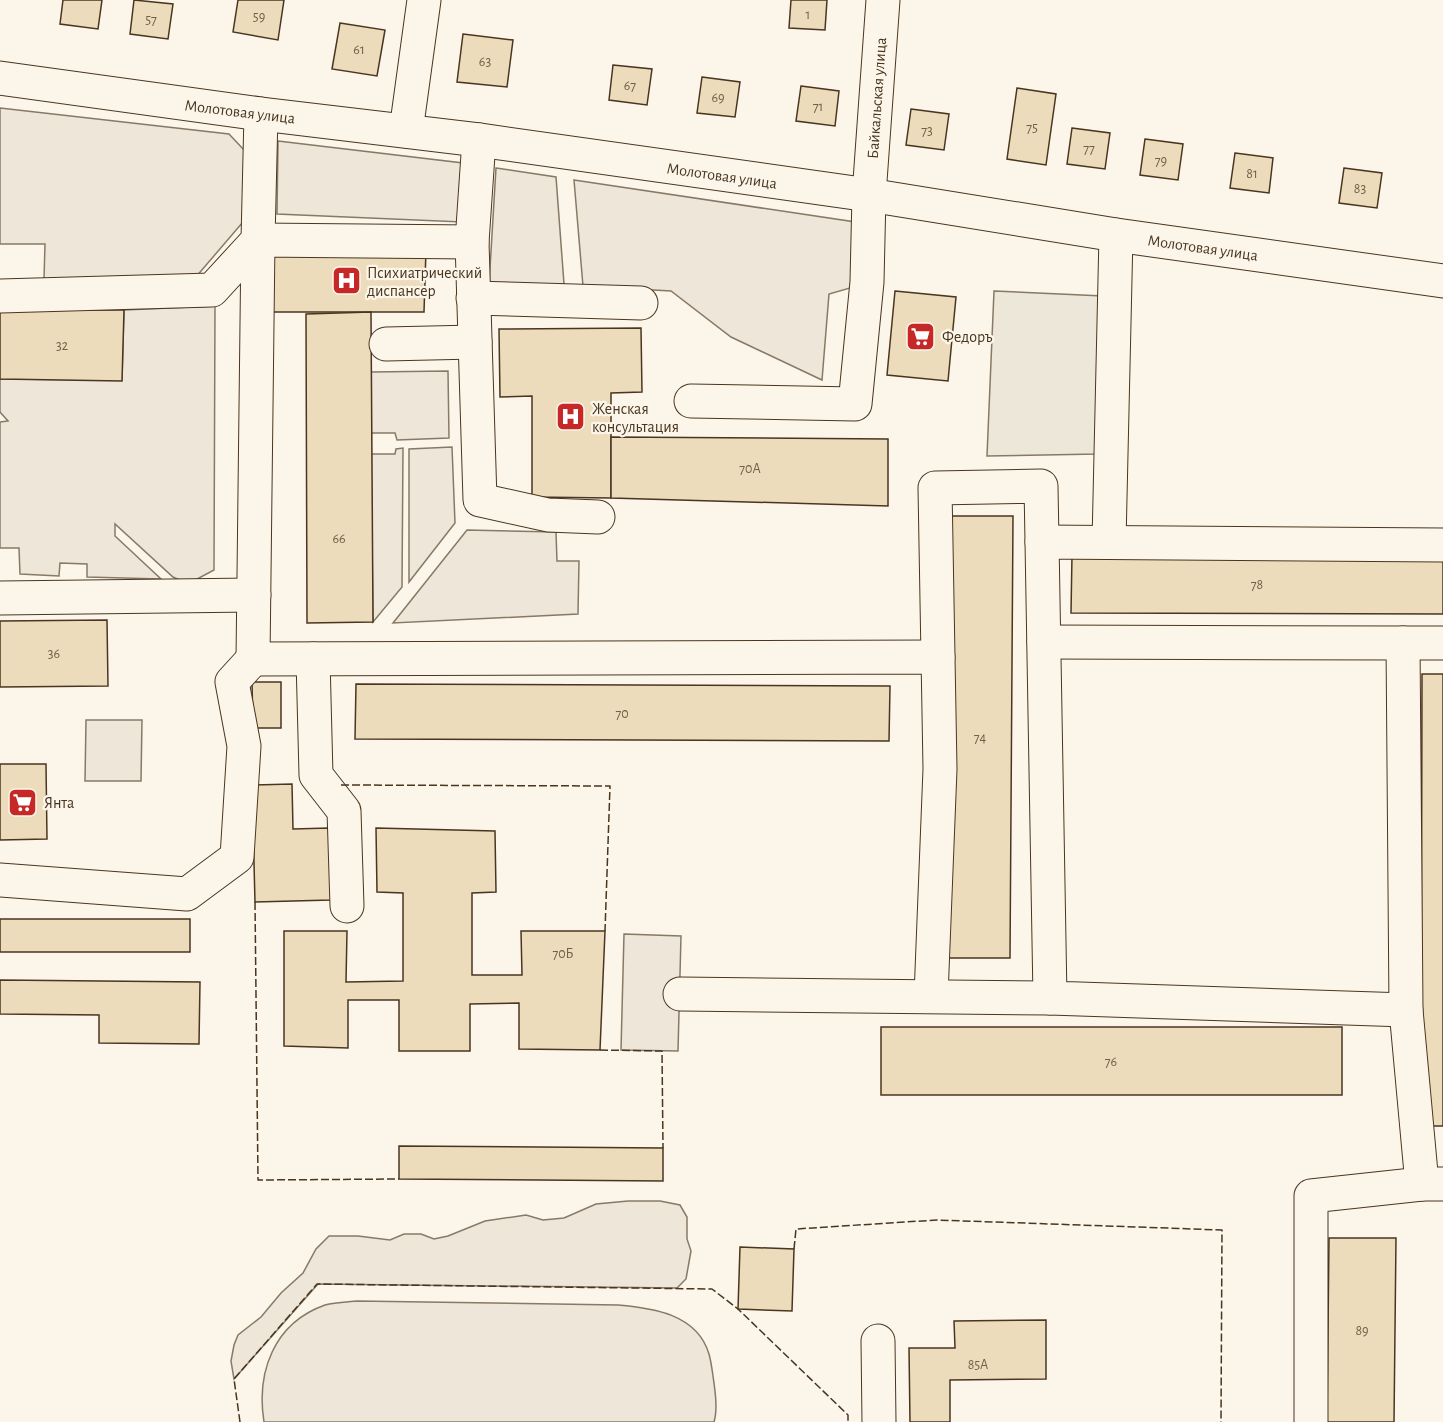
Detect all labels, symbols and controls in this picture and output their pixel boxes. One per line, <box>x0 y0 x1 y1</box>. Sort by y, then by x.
house number: 1 <box>806 8 810 22</box>
house number: 59 <box>253 10 265 24</box>
house number: 57 <box>145 13 157 27</box>
street label: Байкальская улица <box>865 37 890 159</box>
house number: 61 <box>353 43 365 57</box>
house number: 63 <box>479 55 491 69</box>
house number: 67 <box>624 79 636 93</box>
house number: 69 <box>711 91 725 105</box>
street label: Молотовая улица <box>183 97 296 128</box>
house number: 71 <box>813 100 823 114</box>
house number: 75 <box>1026 121 1038 135</box>
house number: 73 <box>921 124 933 138</box>
house number: 77 <box>1083 142 1095 156</box>
house number: 79 <box>1155 154 1167 168</box>
street label: Молотовая улица <box>665 160 778 193</box>
house number: 81 <box>1246 167 1258 181</box>
house number: 83 <box>1354 182 1366 196</box>
street label: Молотовая улица <box>1146 232 1259 265</box>
hospital icon: Психиатрический диспансер <box>330 265 362 297</box>
place label: Психиатрический диспансер <box>367 265 482 299</box>
supermarket icon: Федоръ <box>905 320 937 352</box>
place label: Федоръ <box>942 329 993 345</box>
house number: 32 <box>56 339 68 353</box>
hospital icon: Женская консультация <box>555 401 587 433</box>
place label: Женская консультация <box>592 401 679 436</box>
house number: 70А <box>739 462 761 476</box>
house number: 66 <box>332 532 346 546</box>
house number: 78 <box>1251 578 1263 592</box>
house number: 36 <box>48 647 60 661</box>
house number: 70 <box>615 707 629 721</box>
house number: 74 <box>974 731 987 745</box>
supermarket icon: Янта <box>7 786 39 818</box>
place label: Янта <box>44 795 74 811</box>
house number: 70Б <box>552 947 574 961</box>
house number: 76 <box>1105 1055 1117 1069</box>
house number: 89 <box>1355 1324 1369 1338</box>
house number: 85А <box>968 1358 988 1372</box>

